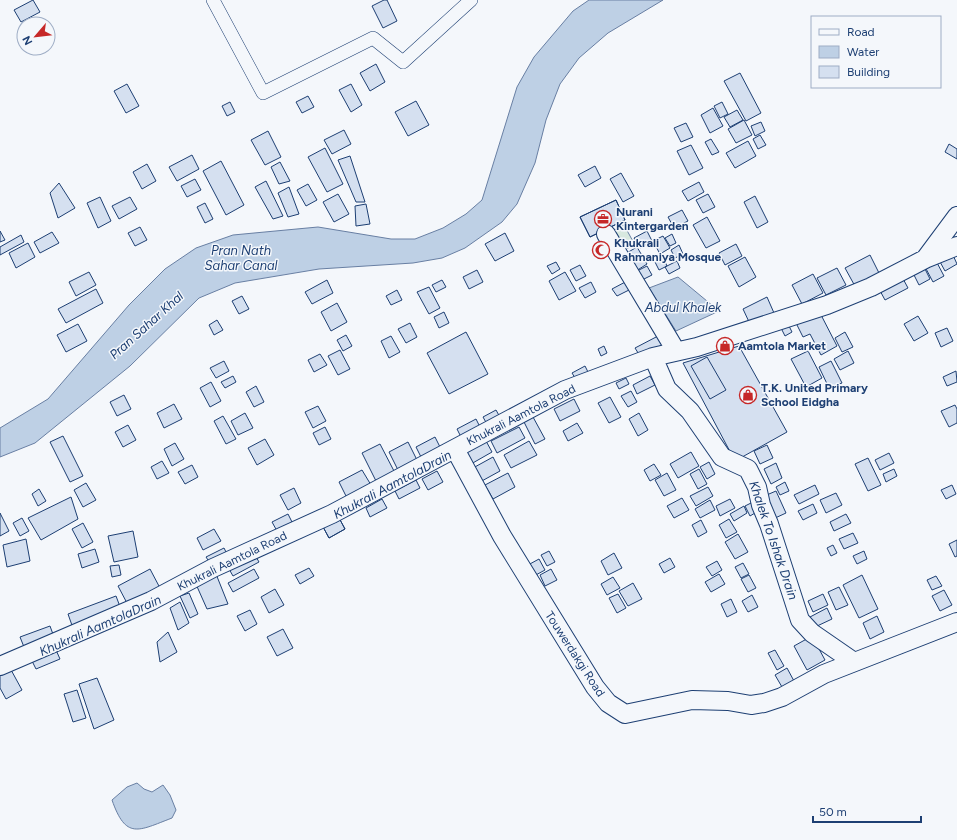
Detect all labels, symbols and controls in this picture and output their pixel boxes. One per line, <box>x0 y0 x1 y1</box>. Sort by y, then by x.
north arrow <box>16 16 56 56</box>
legend <box>811 16 941 88</box>
text: Road <box>847 25 875 39</box>
text: N <box>20 34 35 47</box>
text: Water <box>847 45 879 59</box>
text: Building <box>847 65 890 79</box>
place label: Nurani Kintergarden <box>616 205 689 233</box>
office icon: Nurani Kintergarden <box>593 209 613 229</box>
place label: Khukrali Rahmaniya Mosque <box>614 236 722 264</box>
mosque icon: Khukrali Rahmaniya Mosque <box>591 240 611 260</box>
water label: Pran Nath Sahar Canal <box>205 243 278 273</box>
water label: Pran Sahar Khal <box>106 288 186 362</box>
water label: Abdul Khalek <box>644 300 722 315</box>
shop icon: Aamtola Market <box>715 336 735 356</box>
place label: Aamtola Market <box>738 339 826 353</box>
street label: Khukrali Aamtola Road <box>464 381 578 449</box>
place label: T.K. United Primary School Eidgha <box>761 381 868 409</box>
shop icon: T.K. United Primary School Eidgha <box>738 385 758 405</box>
water label: Khukrali AamtolaDrain <box>331 447 454 522</box>
water label: Khalek To Ishak Drain <box>746 479 801 602</box>
street label: Khukrali Aamtola Road <box>175 528 289 594</box>
water label: Khukrali AamtolaDrain <box>37 592 163 659</box>
street label: Touwerdakgi Road <box>542 609 608 699</box>
scale bar <box>813 798 921 824</box>
text: 50 m <box>819 805 847 819</box>

